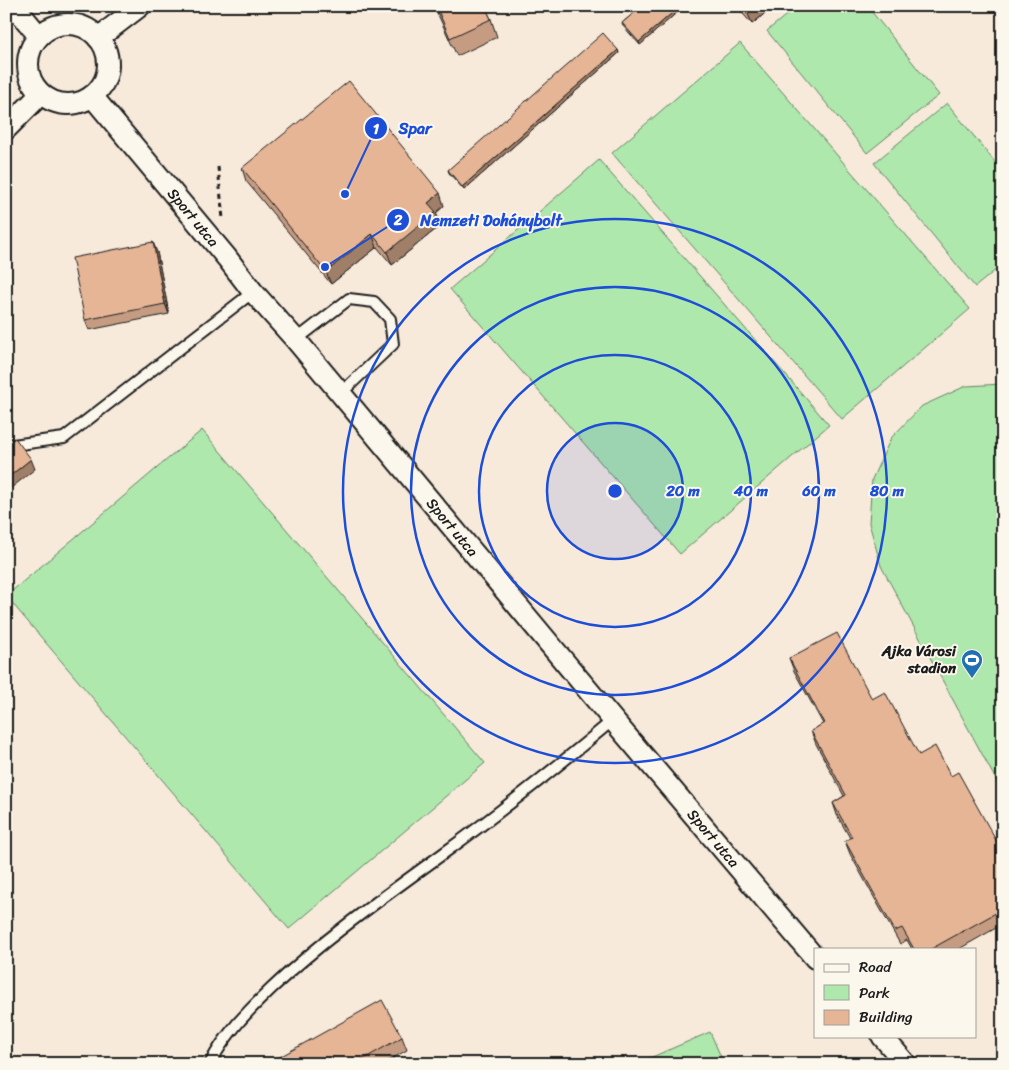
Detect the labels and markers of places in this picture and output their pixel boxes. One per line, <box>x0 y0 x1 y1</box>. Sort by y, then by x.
callout: Spar <box>363 113 441 144</box>
callout: Nemzeti Dohánybolt <box>386 205 572 236</box>
centre of rings <box>606 482 624 500</box>
place label: Ajka Városi stadion <box>881 638 957 681</box>
sports icon: Ajka Városi stadion <box>960 648 984 679</box>

